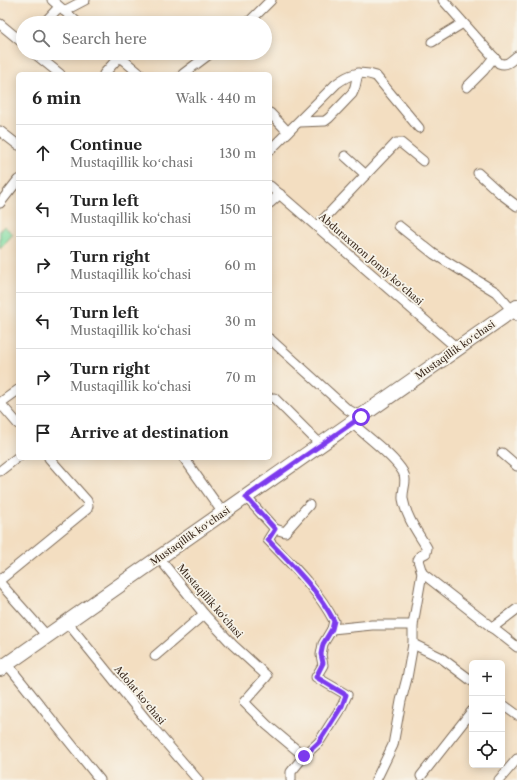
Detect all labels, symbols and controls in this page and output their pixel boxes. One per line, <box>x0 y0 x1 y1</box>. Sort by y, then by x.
search box <box>16 16 272 60</box>
icon: search <box>30 27 52 49</box>
text: Search here <box>62 29 147 48</box>
text: 6 min <box>32 88 81 108</box>
text: Walk · 440 m <box>176 90 256 106</box>
text: Continue <box>70 135 142 154</box>
icon: ahead <box>32 142 54 164</box>
text: 130 m <box>220 145 256 161</box>
text: Mustaqillik koʻchasi <box>70 154 193 170</box>
text: Turn left <box>70 191 139 210</box>
icon: left <box>32 198 54 220</box>
text: 150 m <box>220 201 256 217</box>
street label: Abduraxmon Jomiy koʻchasi <box>315 209 426 308</box>
text: Mustaqillik ko‘chasi <box>70 210 191 226</box>
text: Turn right <box>70 247 150 266</box>
icon: right <box>32 254 54 276</box>
text: 60 m <box>225 257 256 273</box>
text: Mustaqillik ko‘chasi <box>70 266 191 282</box>
text: Turn left <box>70 303 139 322</box>
icon: left <box>32 310 54 332</box>
text: 30 m <box>225 313 256 329</box>
street label: Mustaqillik koʻchasi <box>413 318 497 382</box>
text: Mustaqillik ko‘chasi <box>70 322 191 338</box>
text: Turn right <box>70 359 150 378</box>
icon: right <box>32 366 54 388</box>
text: 70 m <box>226 369 256 385</box>
text: Mustaqillik ko‘chasi <box>70 378 191 394</box>
route start <box>352 408 370 426</box>
icon: arrive <box>32 422 54 444</box>
text: Arrive at destination <box>70 423 229 442</box>
street label: Mustaqillik koʻchasi <box>148 504 232 568</box>
street label: Mustaqillik ko‘chasi <box>174 562 246 640</box>
map controls <box>469 660 505 768</box>
button: + <box>469 660 505 696</box>
street label: Adolat koʻchasi <box>111 662 168 727</box>
button: − <box>469 696 505 732</box>
button: locate <box>469 732 505 768</box>
route end <box>295 747 313 765</box>

